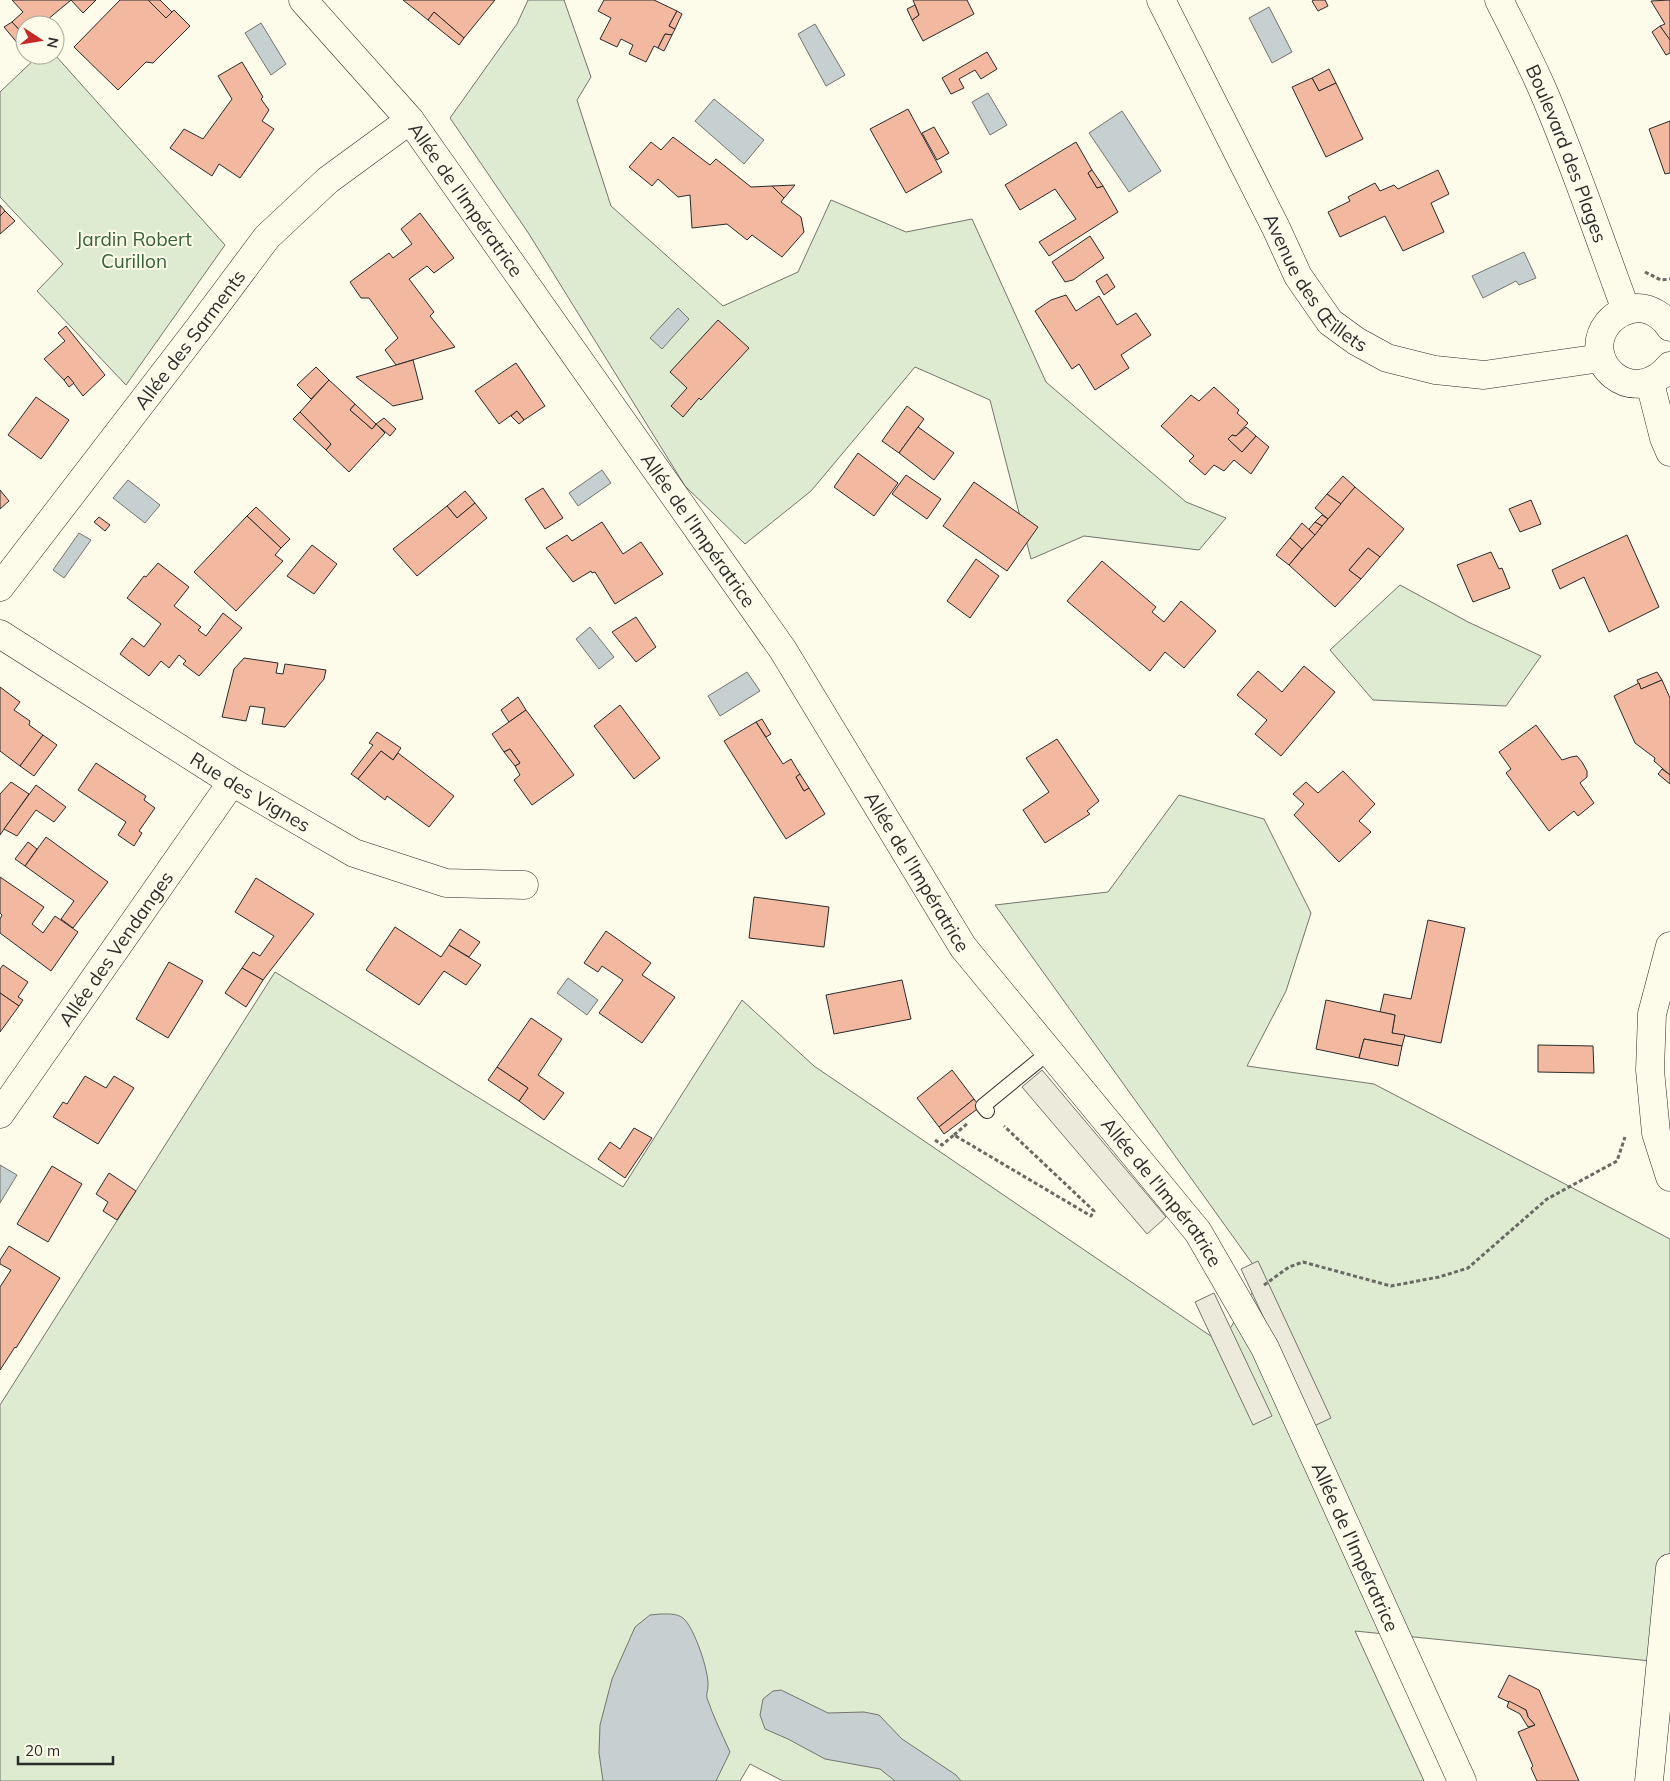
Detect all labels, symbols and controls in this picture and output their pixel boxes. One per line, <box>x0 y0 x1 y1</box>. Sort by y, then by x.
north arrow <box>15 15 65 65</box>
text: N <box>43 36 63 50</box>
street label: Boulevard des Plages <box>1521 60 1612 246</box>
street label: Allée de l'Impératrice <box>403 118 529 281</box>
street label: Avenue des Œillets <box>1258 209 1372 357</box>
park label: Jardin Robert Curillon <box>76 227 192 273</box>
street label: Allée des Sarments <box>129 265 251 414</box>
street label: Allée de l'Impératrice <box>636 448 761 612</box>
street label: Rue des Vignes <box>186 747 315 837</box>
street label: Allée de l'Impératrice <box>860 787 975 956</box>
street label: Allée des Vendanges <box>53 866 178 1031</box>
street label: Allée de l'Impératrice <box>1096 1112 1227 1271</box>
street label: Allée de l'Impératrice <box>1307 1458 1404 1635</box>
scale bar <box>18 1734 112 1766</box>
text: 20 m <box>25 1741 60 1760</box>

